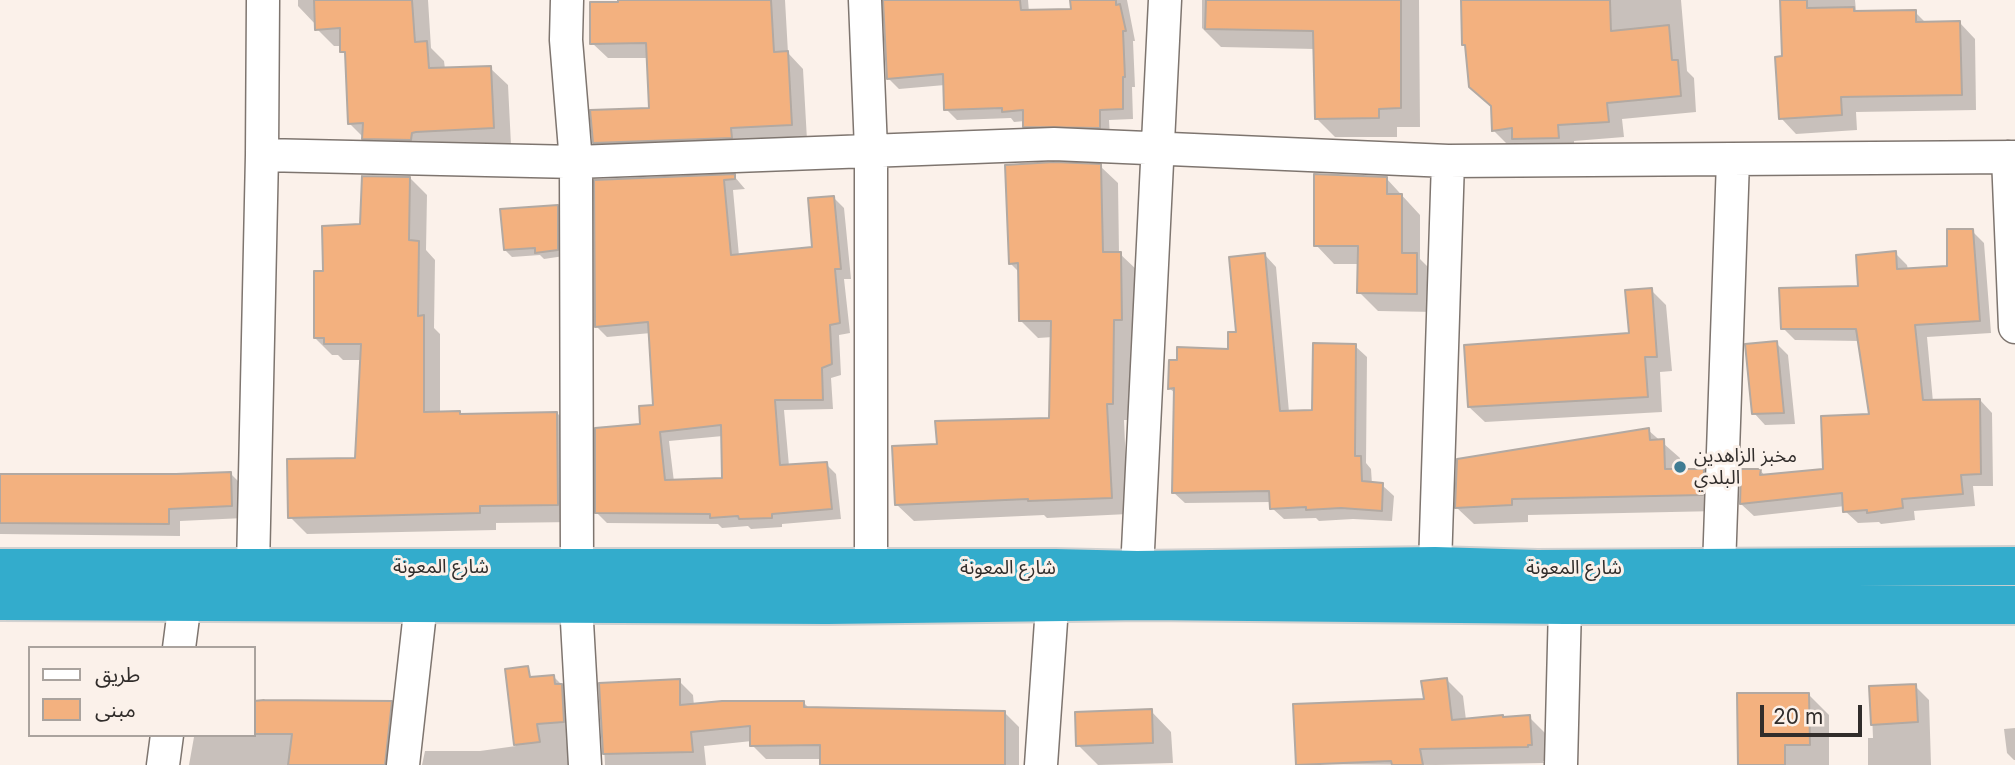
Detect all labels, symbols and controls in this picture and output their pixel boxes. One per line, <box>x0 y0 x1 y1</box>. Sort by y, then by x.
place label: مخبز الزاهدين البلدي <box>1694 445 1797 489</box>
marker: مخبز الزاهدين البلدي <box>1672 459 1688 475</box>
street label: شارع المعونة <box>393 556 489 578</box>
street label: شارع المعونة <box>960 557 1056 579</box>
street label: شارع المعونة <box>1526 557 1622 579</box>
legend <box>28 646 256 737</box>
text: طريق <box>95 662 140 687</box>
scale bar <box>1763 692 1864 736</box>
text: مبنى <box>95 697 136 722</box>
text: 20 m <box>1773 704 1823 729</box>

